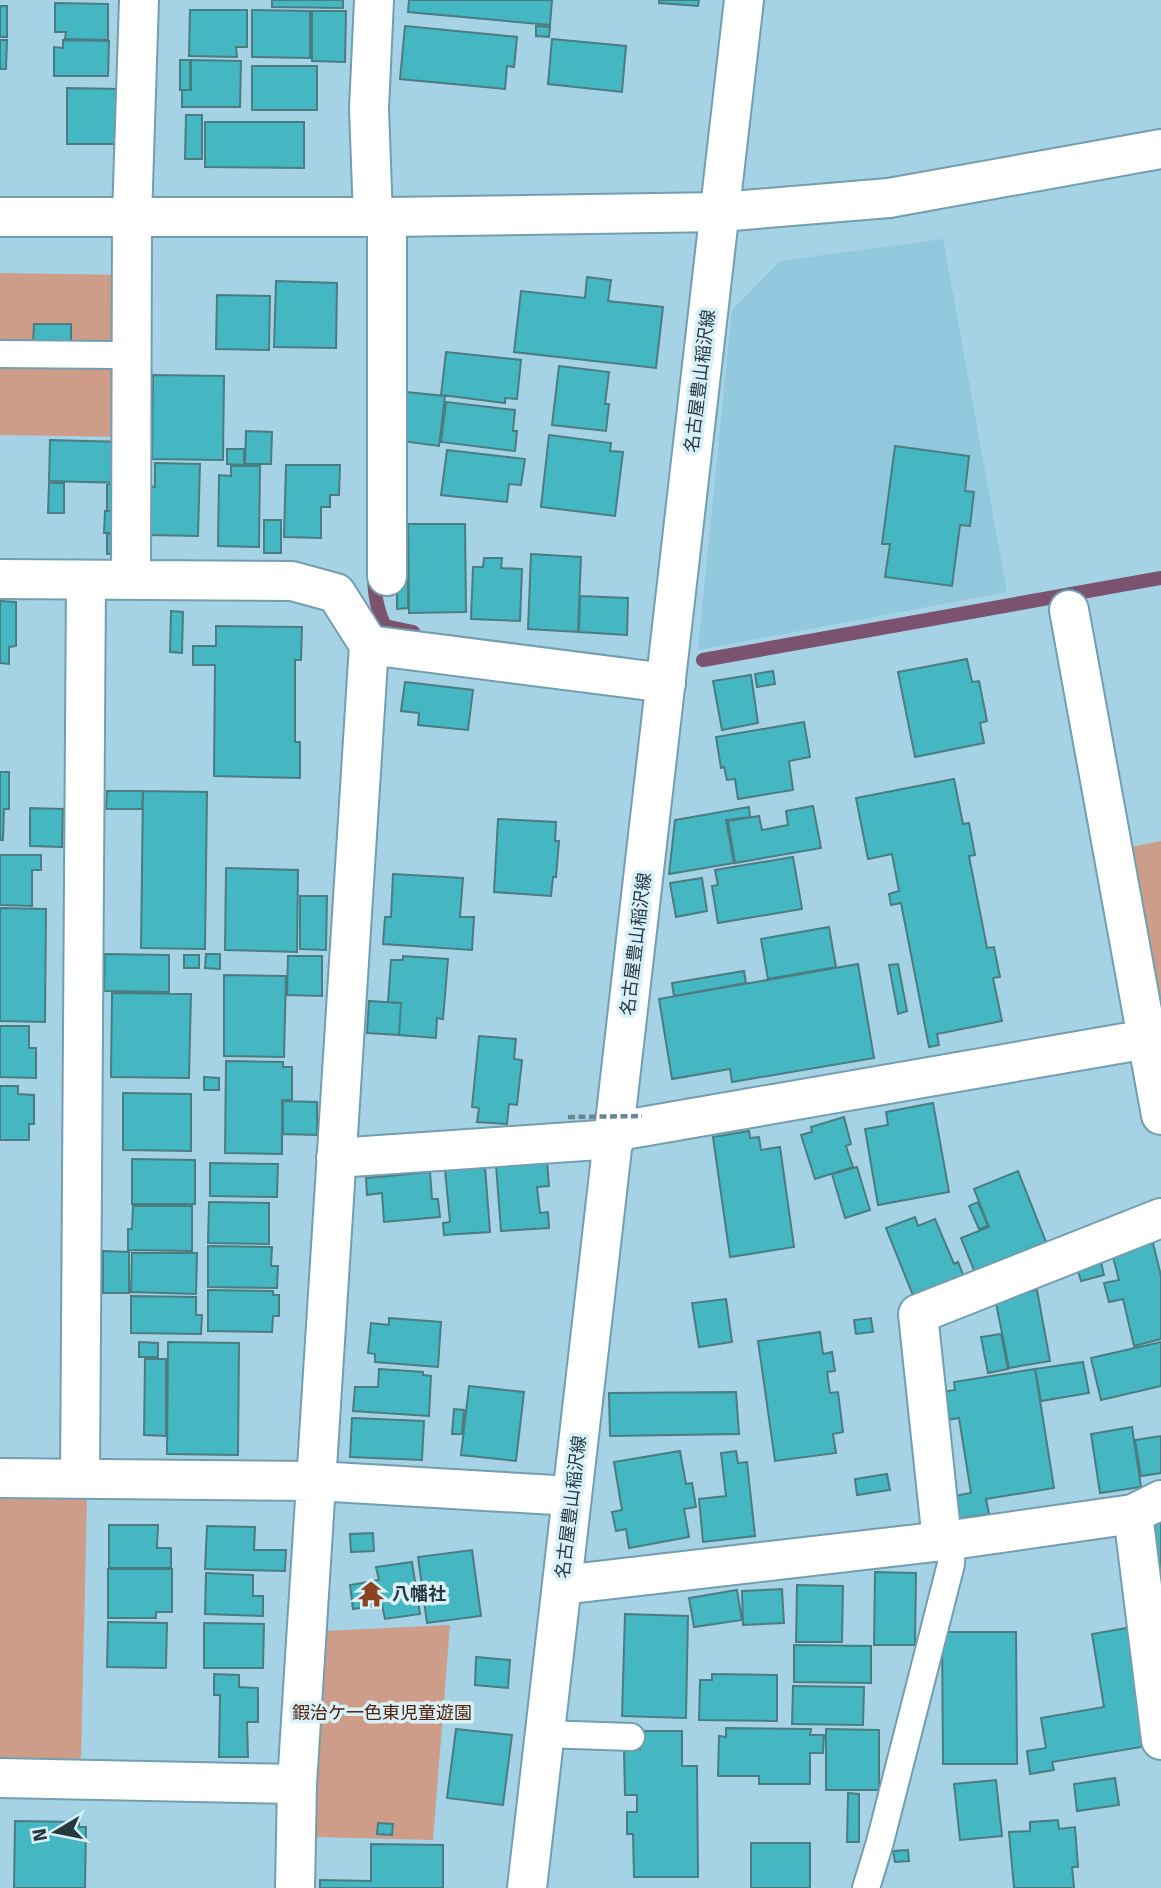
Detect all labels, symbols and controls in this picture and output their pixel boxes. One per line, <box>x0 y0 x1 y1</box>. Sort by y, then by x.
street label: 名古屋豊山稲沢線 <box>680 308 720 454</box>
street label: 名古屋豊山稲沢線 <box>616 871 656 1017</box>
street label: 名古屋豊山稲沢線 <box>551 1434 591 1580</box>
temple icon: 八幡社 <box>356 1579 386 1609</box>
place label: 八幡社 <box>392 1583 446 1605</box>
park label: 鍜治ケ一色東児童遊園 <box>292 1702 472 1724</box>
north arrow <box>21 1797 91 1867</box>
text: N <box>27 1827 52 1843</box>

